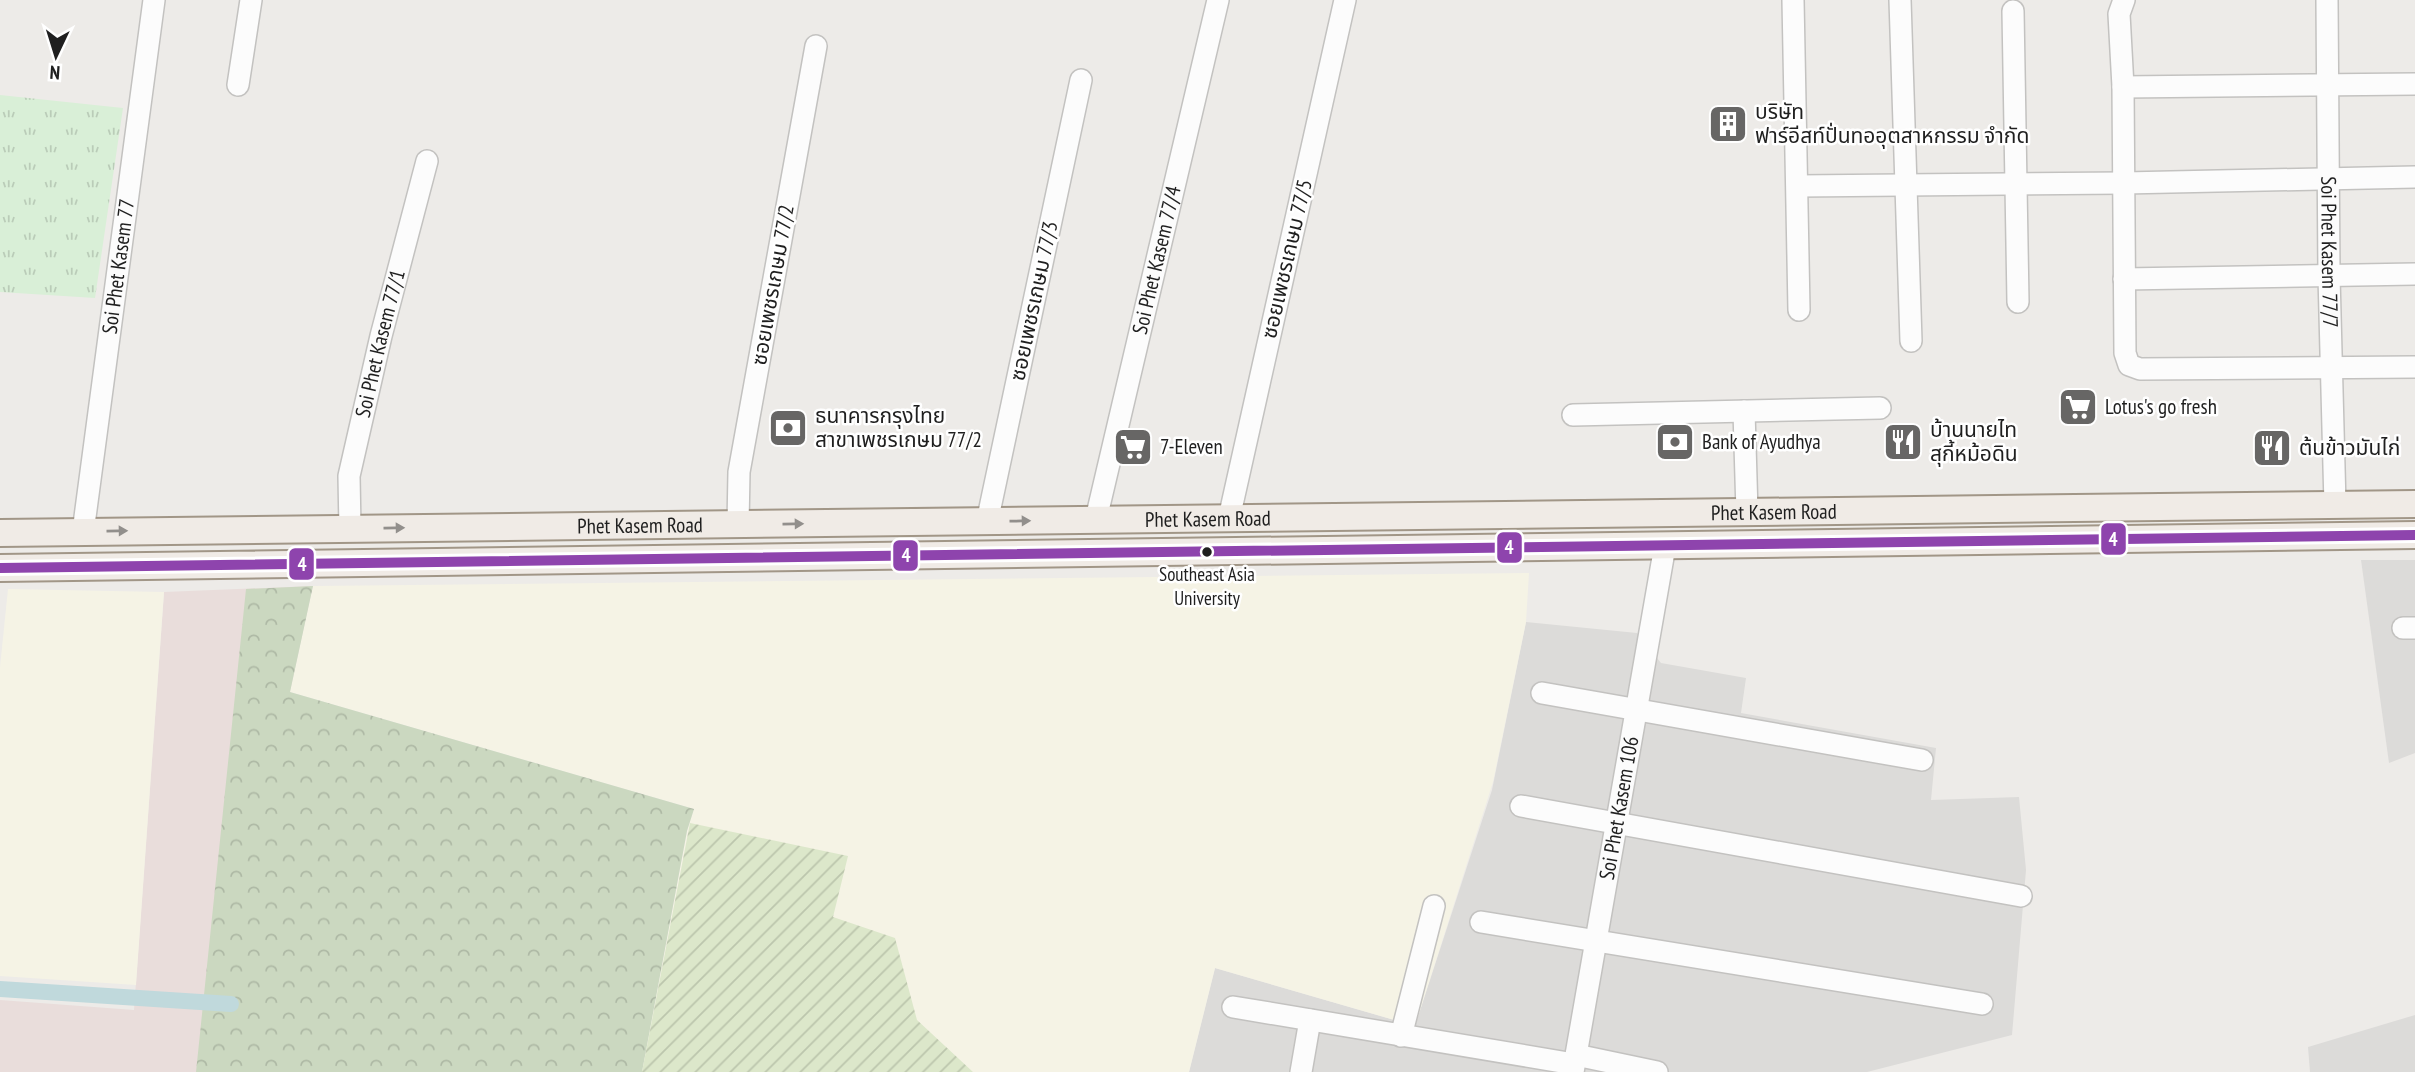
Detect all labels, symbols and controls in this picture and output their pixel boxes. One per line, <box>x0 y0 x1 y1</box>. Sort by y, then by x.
north arrow <box>21 21 91 91</box>
text: N <box>49 61 61 85</box>
place label: บริษัท ฟาร์อีสท์ปั่นทออุตสาหกรรม จำกัด <box>1755 98 2029 149</box>
building icon: บริษัท ฟาร์อีสท์ปั่นทออุตสาหกรรม จำกัด <box>1707 103 1749 145</box>
street label: Soi Phet Kasem 77/7 <box>2315 176 2344 328</box>
street label: ซอยเพชรเกษม 77/5 <box>1255 177 1318 341</box>
street label: Soi Phet Kasem 77/4 <box>1126 183 1187 337</box>
street label: Soi Phet Kasem 77 <box>96 197 140 335</box>
street label: ซอยเพชรเกษม 77/2 <box>745 203 800 367</box>
street label: ซอยเพชรเกษม 77/3 <box>1003 219 1064 383</box>
street label: Soi Phet Kasem 77/1 <box>349 267 411 420</box>
supermarket icon: Lotus's go fresh <box>2057 386 2099 428</box>
place label: Lotus's go fresh <box>2105 393 2217 420</box>
place label: ธนาคารกรุงไทย สาขาเพชรเกษม 77/2 <box>815 402 982 453</box>
bank icon: ธนาคารกรุงไทย สาขาเพชรเกษม 77/2 <box>767 407 809 449</box>
place label: บ้านนายไท สุกี้หม้อดิน <box>1930 416 2018 467</box>
bank icon: Bank of Ayudhya <box>1654 421 1696 463</box>
restaurant icon: บ้านนายไท สุกี้หม้อดิน <box>1882 421 1924 463</box>
supermarket icon: 7-Eleven <box>1112 426 1154 468</box>
restaurant icon: ต้นข้าวมันไก่ <box>2251 427 2293 469</box>
place label: Bank of Ayudhya <box>1702 428 1821 455</box>
place label: 7-Eleven <box>1160 433 1223 460</box>
place label: ต้นข้าวมันไก่ <box>2299 434 2400 461</box>
street label: Phet Kasem Road <box>1711 498 1837 526</box>
street label: Phet Kasem Road <box>1145 505 1271 533</box>
street label: Phet Kasem Road <box>577 511 703 540</box>
one-way arrow <box>1009 515 1031 527</box>
one-way arrow <box>782 518 804 530</box>
one-way arrow <box>383 522 405 534</box>
line badge: 4 <box>2100 522 2127 556</box>
one-way arrow <box>106 525 128 537</box>
text: 4 <box>2108 527 2118 551</box>
line badge: 4 <box>1496 531 1523 564</box>
text: 4 <box>1504 535 1514 559</box>
line badge: 4 <box>892 539 919 572</box>
text: 4 <box>901 543 911 567</box>
marker: Southeast Asia University <box>1200 545 1214 559</box>
line badge: 4 <box>288 547 315 581</box>
text: 4 <box>297 552 307 576</box>
place label: Southeast Asia University <box>1159 562 1255 610</box>
street label: Soi Phet Kasem 106 <box>1593 734 1645 882</box>

